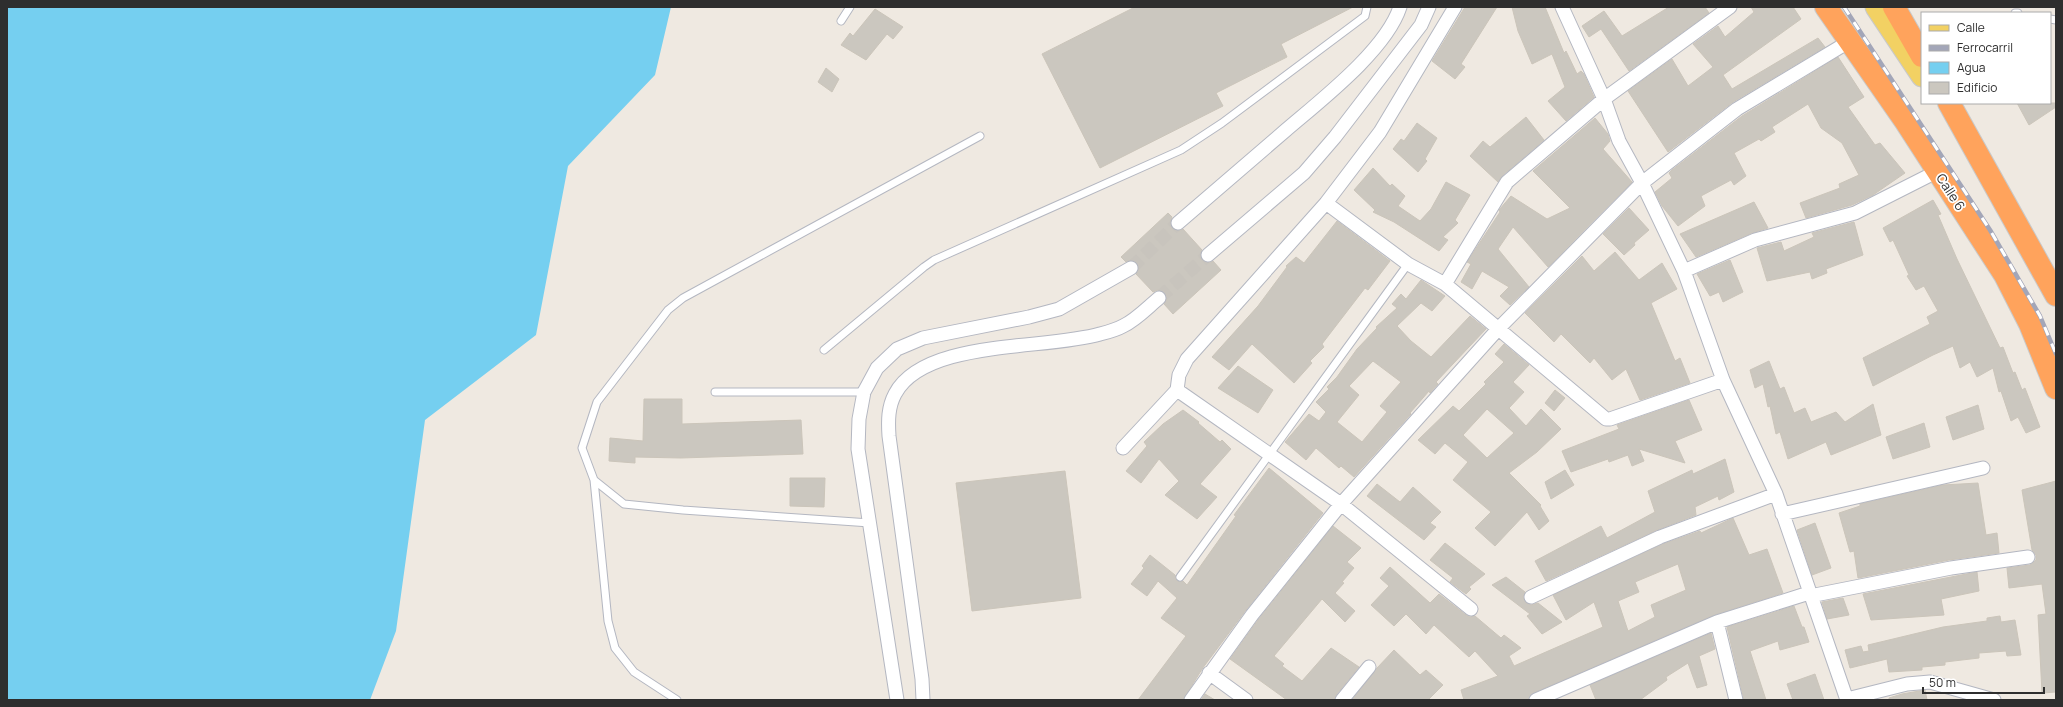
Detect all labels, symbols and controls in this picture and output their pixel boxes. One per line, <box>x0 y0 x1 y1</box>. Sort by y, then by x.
legend <box>1921 12 2051 104</box>
text: Calle <box>1957 19 1985 36</box>
text: Ferrocarril <box>1957 39 2013 56</box>
text: Agua <box>1957 59 1986 76</box>
text: Edificio <box>1957 79 1997 96</box>
street label: Calle 6 <box>1932 170 1970 214</box>
scale bar <box>1923 669 2044 695</box>
text: 50 m <box>1929 674 1956 691</box>

